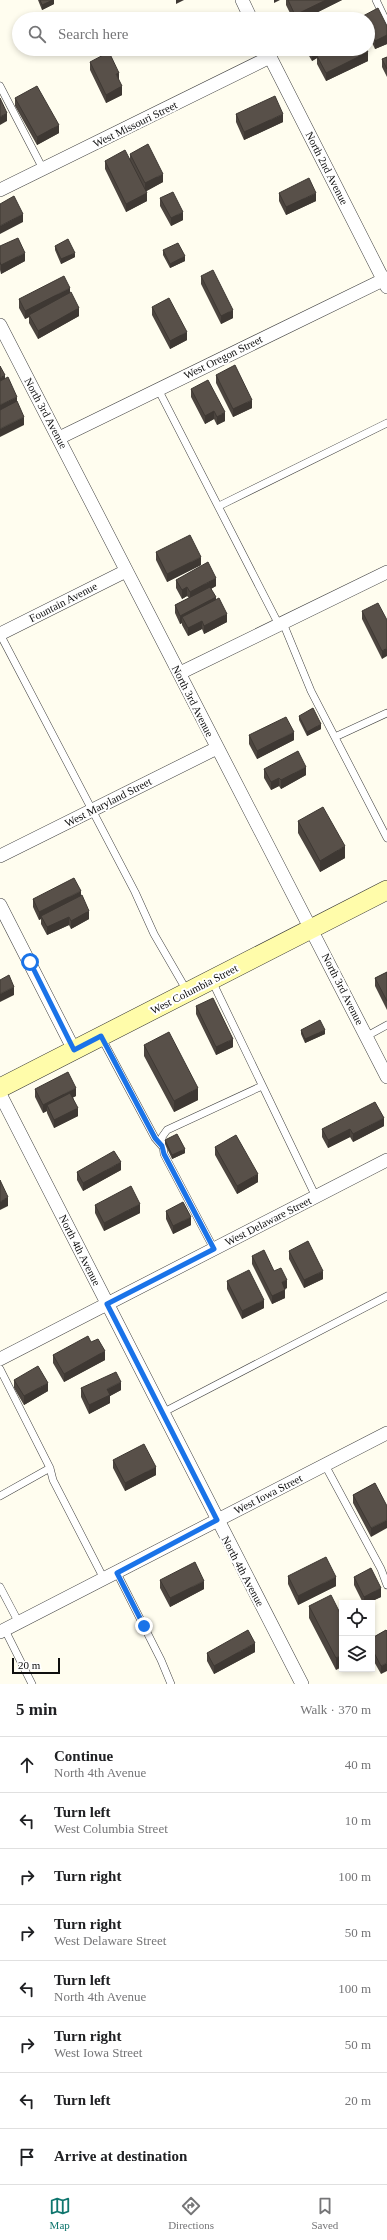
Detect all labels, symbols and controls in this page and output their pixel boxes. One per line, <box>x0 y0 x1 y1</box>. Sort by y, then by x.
search box <box>12 12 375 56</box>
icon: search <box>26 23 48 45</box>
text: Search here <box>58 26 128 42</box>
street label: West Missouri Street <box>91 98 179 150</box>
street label: North 2nd Avenue <box>303 129 351 207</box>
street label: West Oregon Street <box>182 333 264 381</box>
street label: North 3rd Avenue <box>22 375 70 451</box>
street label: Fountain Avenue <box>27 580 99 624</box>
street label: North 3rd Avenue <box>170 663 216 739</box>
street label: West Maryland Street <box>63 775 153 829</box>
street label: North 3rd Avenue <box>320 951 366 1027</box>
route start <box>21 953 39 971</box>
street label: West Columbia Street <box>148 962 240 1016</box>
street label: West Delaware Street <box>223 1194 313 1248</box>
street label: North 4th Avenue <box>57 1213 103 1288</box>
street label: West Iowa Street <box>232 1472 304 1516</box>
street label: North 4th Avenue <box>219 1534 267 1608</box>
map controls <box>339 1600 375 1672</box>
button: locate <box>339 1600 375 1636</box>
route end <box>135 1617 153 1635</box>
button: layers <box>339 1636 375 1672</box>
scale bar <box>12 1656 60 1675</box>
text: 20 m <box>18 1659 40 1671</box>
text: 5 min <box>16 1700 57 1719</box>
text: Walk · 370 m <box>300 1702 371 1717</box>
text: Continue <box>54 1748 113 1764</box>
icon: ahead <box>16 1754 38 1776</box>
text: 40 m <box>345 1757 371 1772</box>
text: North 4th Avenue <box>54 1765 146 1780</box>
text: Turn left <box>54 1804 111 1820</box>
icon: left <box>16 1810 38 1832</box>
text: 10 m <box>345 1813 371 1828</box>
text: West Columbia Street <box>54 1821 168 1836</box>
icon: right <box>16 1866 38 1888</box>
text: Turn right <box>54 1868 121 1884</box>
text: 100 m <box>338 1869 371 1884</box>
text: Turn right <box>54 1916 121 1932</box>
icon: right <box>16 1922 38 1944</box>
text: 50 m <box>345 1925 371 1940</box>
text: West Delaware Street <box>54 1933 166 1948</box>
text: Turn left <box>54 1972 111 1988</box>
icon: left <box>16 1978 38 2000</box>
text: 100 m <box>338 1981 371 1996</box>
text: North 4th Avenue <box>54 1989 146 2004</box>
text: Turn right <box>54 2028 121 2044</box>
icon: right <box>16 2034 38 2056</box>
text: 50 m <box>345 2037 371 2052</box>
text: West Iowa Street <box>54 2045 142 2060</box>
icon: left <box>16 2090 38 2112</box>
text: Turn left <box>54 2092 111 2108</box>
text: 20 m <box>345 2093 371 2108</box>
icon: arrive <box>16 2146 38 2168</box>
text: Arrive at destination <box>54 2148 187 2164</box>
tab: Map <box>49 2195 71 2231</box>
tab: Directions <box>168 2195 214 2231</box>
tab: Saved <box>311 2195 338 2231</box>

